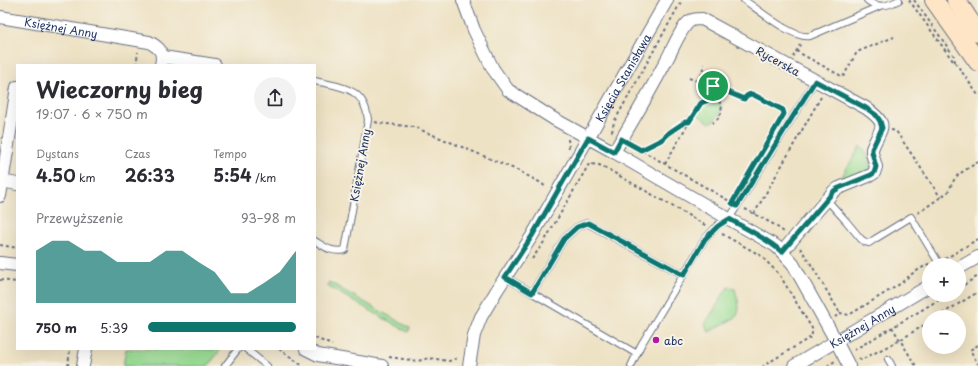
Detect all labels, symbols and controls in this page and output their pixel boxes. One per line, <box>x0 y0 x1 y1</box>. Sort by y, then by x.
street label: Księżnej Anny <box>23 13 99 42</box>
street label: Księcia Stanisława <box>591 30 655 125</box>
street label: Rycerska <box>753 42 803 80</box>
pin <box>696 69 730 103</box>
text: Wieczorny bieg <box>36 72 203 105</box>
icon: arrive <box>702 75 724 97</box>
button: share <box>254 77 296 119</box>
text: 19:07 · 6 × 750 m <box>36 104 148 123</box>
street label: Księżnej Anny <box>345 127 375 203</box>
text: Dystans <box>36 145 79 162</box>
text: Czas <box>125 145 150 162</box>
text: Tempo <box>213 145 247 162</box>
text: 4.50 <box>36 162 76 188</box>
text: 26:33 <box>125 162 175 188</box>
text: 5:54 <box>213 162 252 188</box>
text: km <box>76 169 96 186</box>
text: /km <box>252 169 276 186</box>
text: Przewyższenie <box>36 208 123 227</box>
text: 93–98 m <box>241 208 296 227</box>
map controls <box>922 258 966 354</box>
button: + <box>922 258 966 302</box>
street label: Księżnej Anny <box>826 300 898 352</box>
button: − <box>922 310 966 354</box>
text: 750 m <box>36 318 77 337</box>
text: 5:39 <box>100 318 128 337</box>
place label: abc <box>664 332 683 349</box>
marker: abc <box>651 335 661 345</box>

